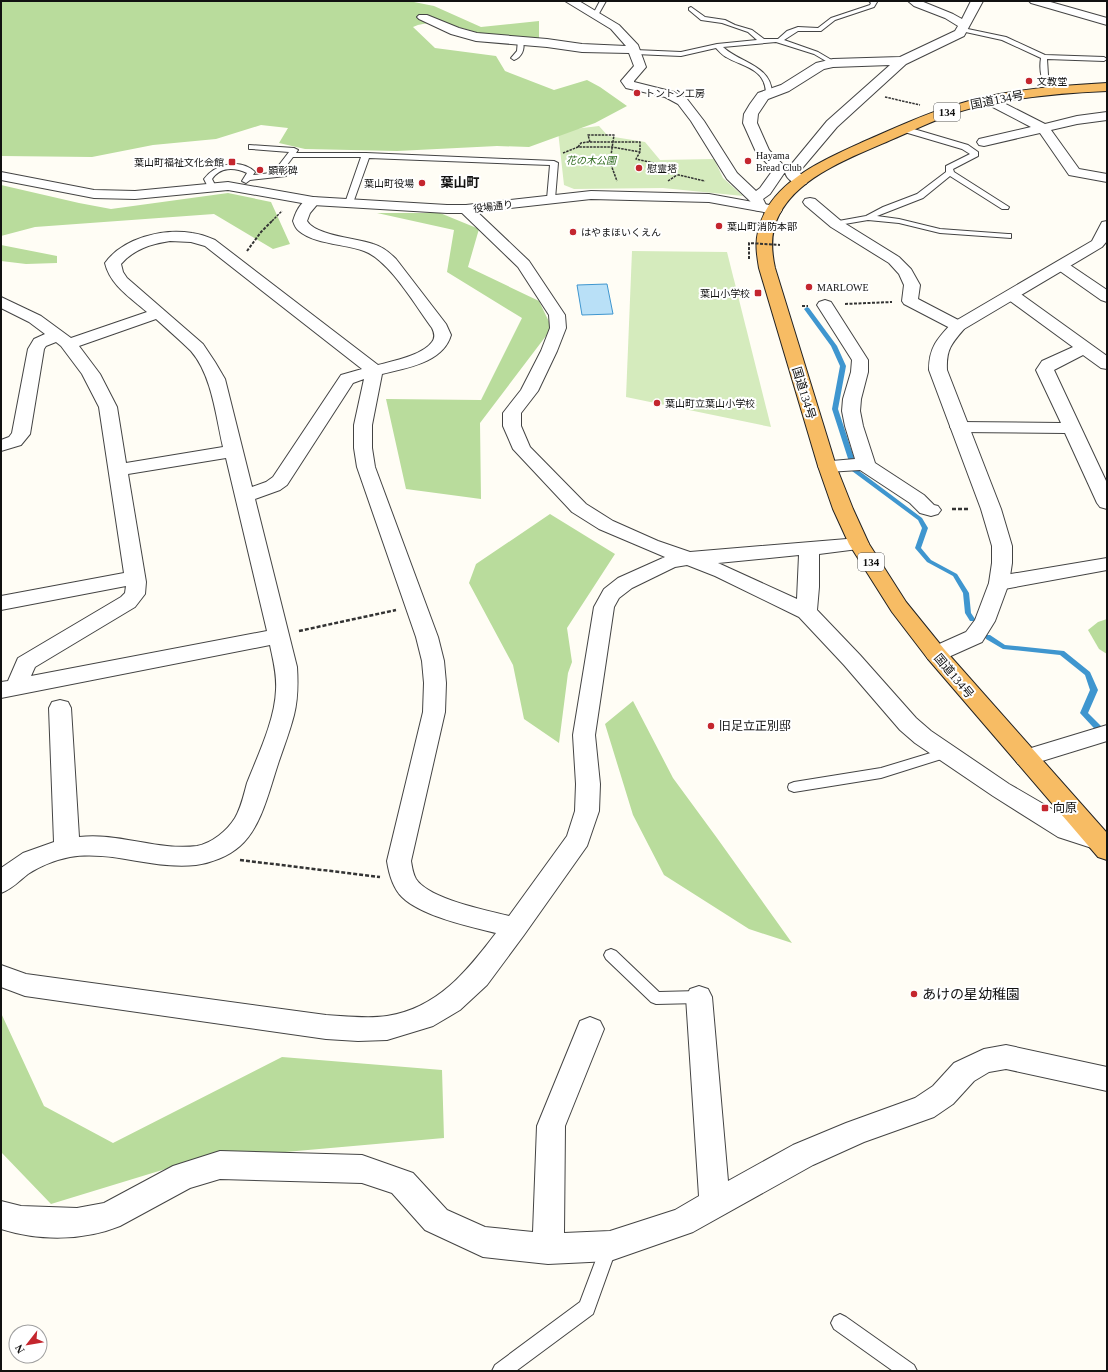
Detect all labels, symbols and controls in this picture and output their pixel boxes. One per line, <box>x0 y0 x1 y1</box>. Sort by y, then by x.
marker: 文教堂 <box>1024 76 1034 86</box>
place label: 文教堂 <box>1037 76 1067 87</box>
marker: トントン工房 <box>632 88 642 98</box>
place label: トントン工房 <box>645 88 705 99</box>
street label: 国道134号 <box>969 88 1025 112</box>
road number: 134 <box>934 103 960 121</box>
place label: Hayama Bread Club <box>756 150 802 173</box>
park label: 花の木公園 <box>566 155 618 166</box>
marker: Hayama Bread Club <box>743 156 753 166</box>
place label: 葉山町福祉文化会館 <box>134 157 224 168</box>
marker: 葉山町福祉文化会館 <box>227 157 237 167</box>
marker: 慰霊塔 <box>634 163 644 173</box>
place label: 慰霊塔 <box>647 163 677 174</box>
marker: 顕彰碑 <box>255 165 265 175</box>
place label: 顕彰碑 <box>268 165 298 176</box>
district label: 葉山町 <box>440 175 480 190</box>
place label: 葉山町役場 <box>364 178 414 189</box>
marker: 葉山町役場 <box>417 178 427 188</box>
street label: 役場通り <box>473 199 514 214</box>
marker: 葉山町消防本部 <box>714 221 724 231</box>
place label: 葉山町消防本部 <box>727 221 797 232</box>
marker: はやまほいくえん <box>568 227 578 237</box>
place label: はやまほいくえん <box>581 227 661 238</box>
marker: MARLOWE <box>804 282 814 292</box>
place label: MARLOWE <box>817 282 869 293</box>
place label: 葉山小学校 <box>700 288 750 299</box>
marker: 葉山小学校 <box>753 288 763 298</box>
street label: 国道134号 <box>789 365 819 421</box>
marker: 葉山町立葉山小学校 <box>652 398 662 408</box>
place label: 葉山町立葉山小学校 <box>665 398 755 409</box>
road number: 134 <box>858 553 884 571</box>
street label: 国道134号 <box>931 651 977 701</box>
place label: 旧足立正別邸 <box>719 719 791 733</box>
marker: 旧足立正別邸 <box>706 721 716 731</box>
place label: 向原 <box>1053 801 1077 815</box>
marker: 向原 <box>1040 803 1050 813</box>
place label: あけの星幼稚園 <box>922 987 1020 1002</box>
marker: あけの星幼稚園 <box>909 989 919 999</box>
north arrow <box>8 1324 48 1364</box>
text: N <box>12 1343 27 1356</box>

